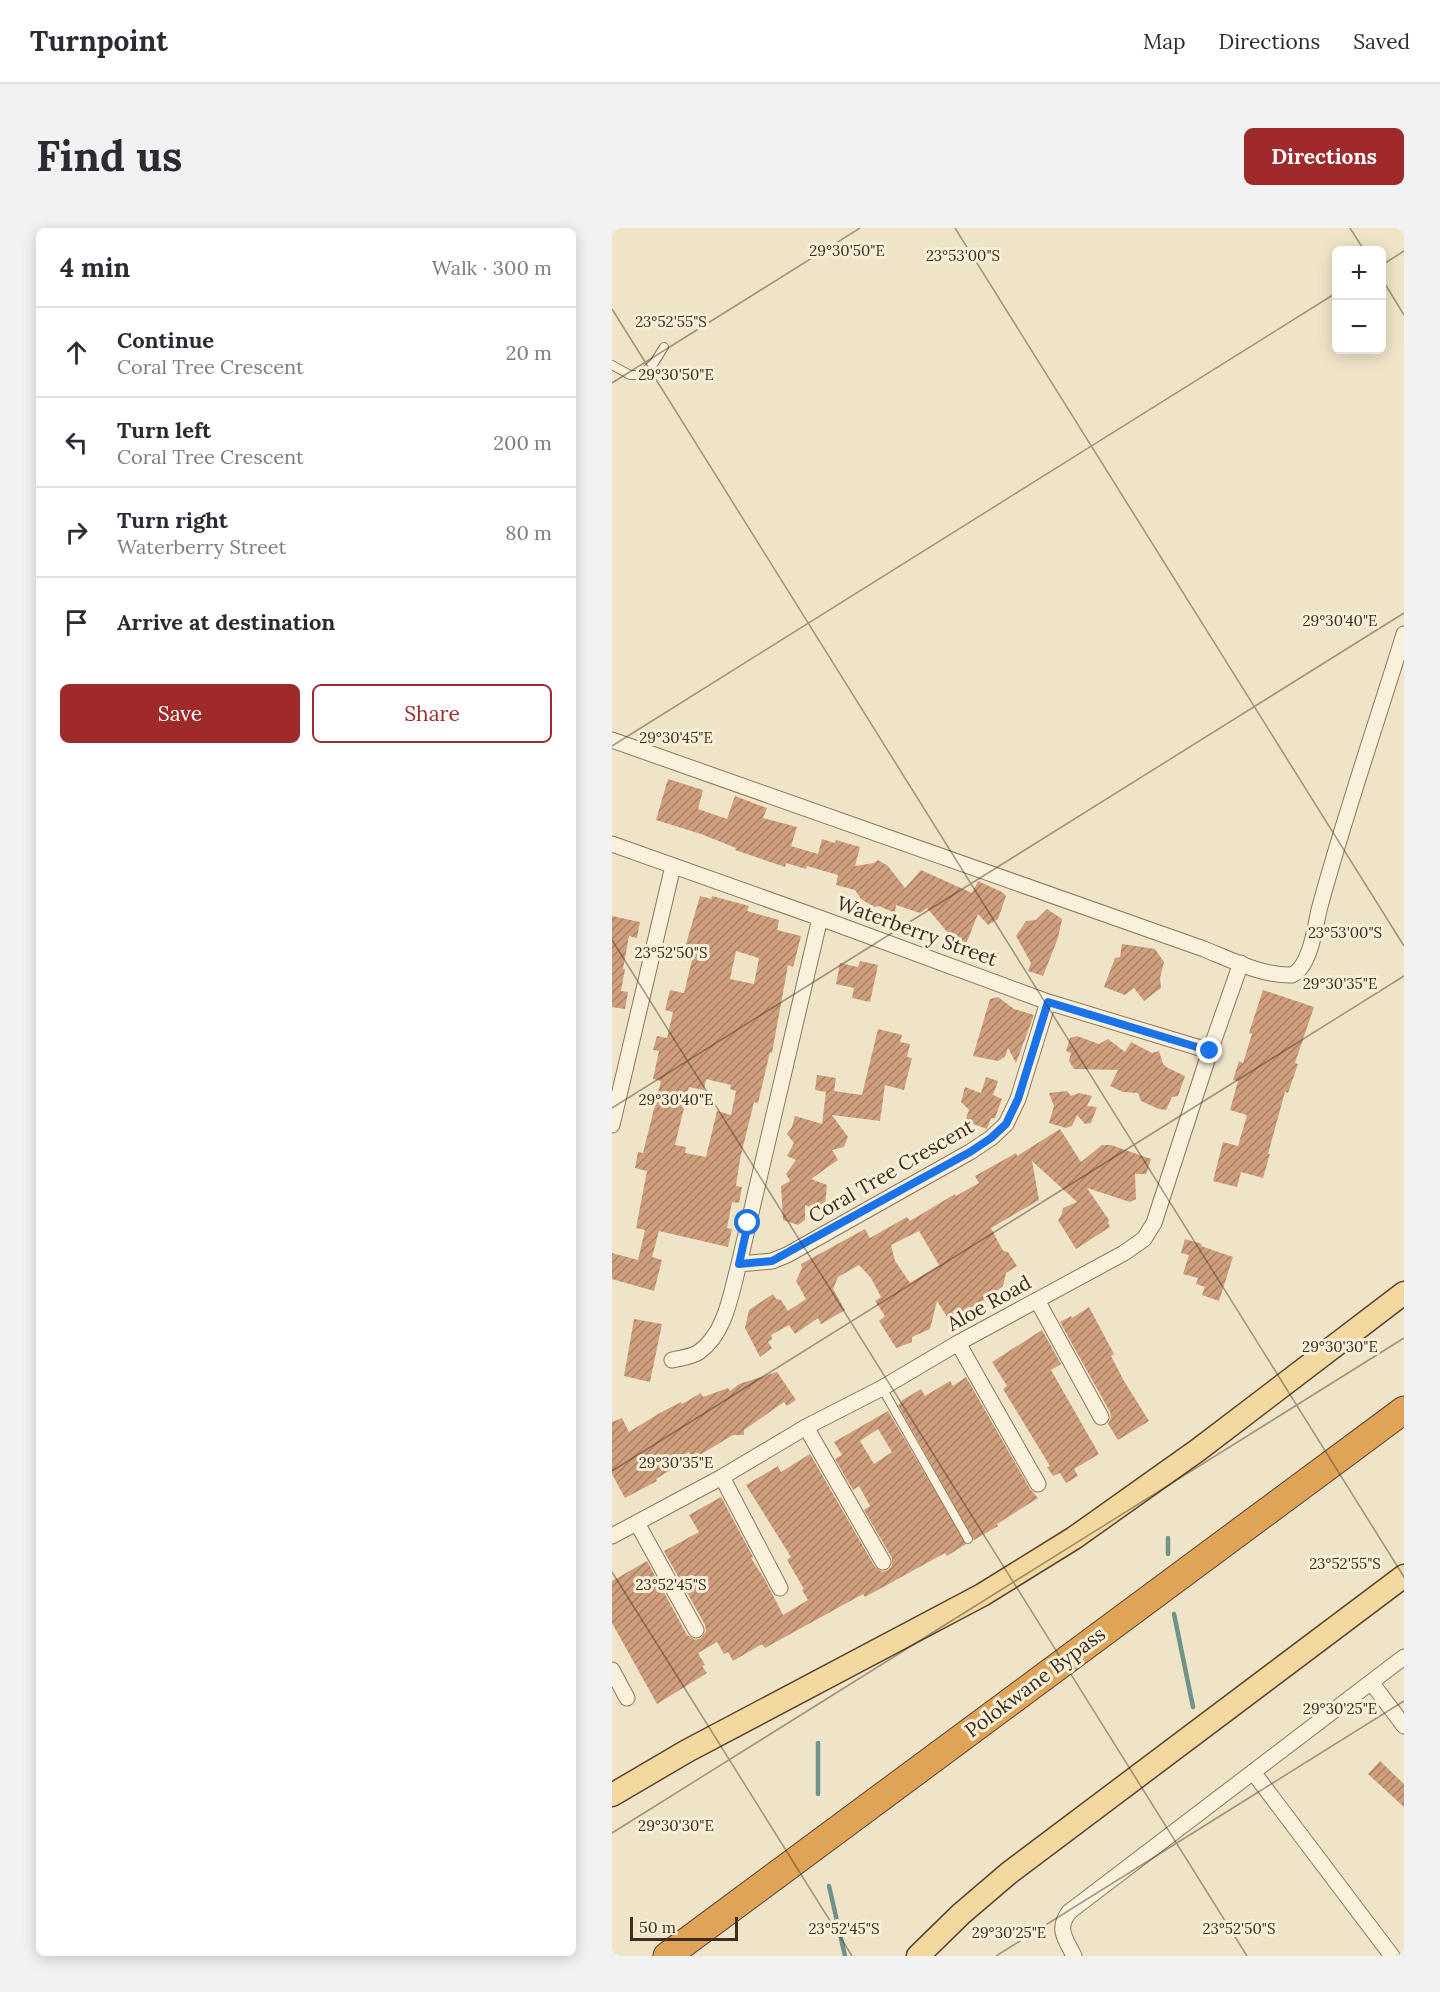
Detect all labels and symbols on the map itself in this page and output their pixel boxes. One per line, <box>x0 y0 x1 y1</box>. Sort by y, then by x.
text: 29°30'50"E <box>809 241 885 260</box>
text: 23°53'00"S <box>926 246 1000 265</box>
text: 23°52'55"S <box>635 312 707 331</box>
text: 29°30'50"E <box>638 365 714 384</box>
text: 29°30'40"E <box>1303 611 1377 630</box>
text: 29°30'45"E <box>639 728 713 747</box>
street label: Waterberry Street <box>833 890 1001 971</box>
text: 23°53'00"S <box>1308 923 1382 942</box>
text: 23°52'50"S <box>635 943 707 962</box>
text: 29°30'35"E <box>1303 974 1377 993</box>
route end <box>1196 1037 1222 1063</box>
text: 29°30'40"E <box>639 1090 713 1109</box>
street label: Coral Tree Crescent <box>804 1113 978 1228</box>
route start <box>734 1209 760 1235</box>
street label: Aloe Road <box>942 1269 1035 1336</box>
text: 29°30'30"E <box>1302 1337 1378 1356</box>
text: 29°30'35"E <box>639 1453 713 1472</box>
text: 23°52'55"S <box>1309 1554 1381 1573</box>
text: 23°52'45"S <box>636 1575 706 1594</box>
street label: Polokwane Bypass <box>960 1621 1110 1743</box>
text: 29°30'25"E <box>1303 1699 1377 1718</box>
text: 29°30'30"E <box>638 1816 714 1835</box>
scale bar <box>630 1914 738 1942</box>
text: 23°52'45"S <box>809 1919 879 1938</box>
text: 23°52'50"S <box>1203 1919 1275 1938</box>
text: 29°30'25"E <box>972 1923 1046 1942</box>

